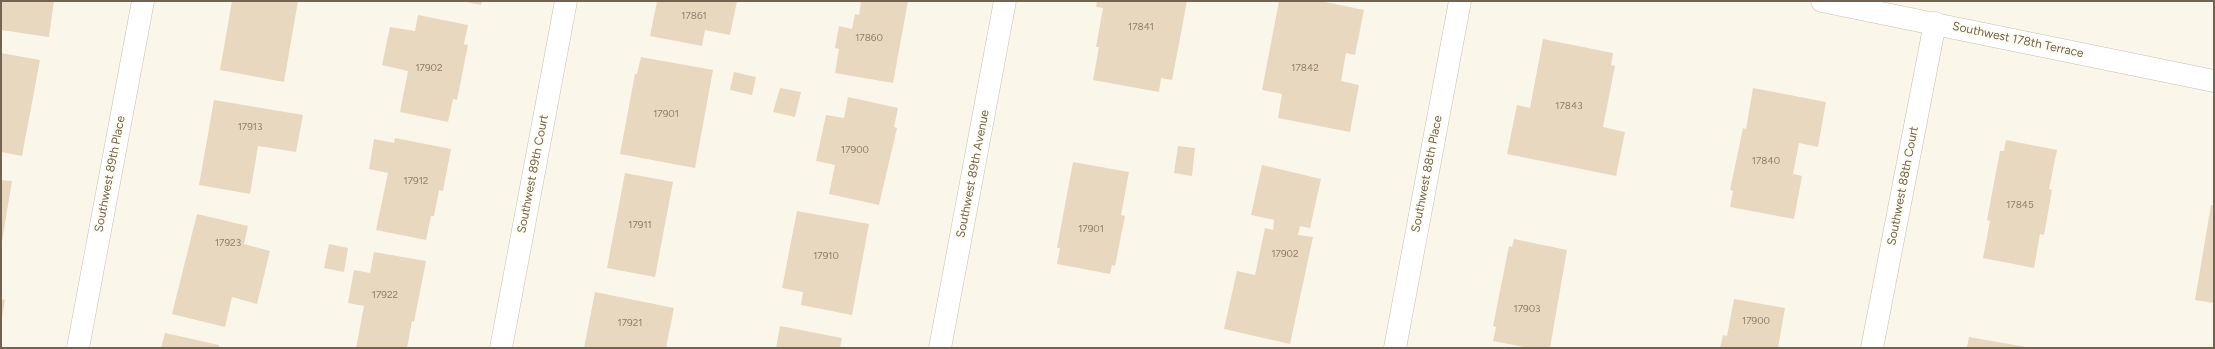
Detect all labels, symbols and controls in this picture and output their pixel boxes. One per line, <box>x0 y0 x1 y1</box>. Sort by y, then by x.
house number: 17861 <box>681 10 707 22</box>
street label: Southwest 178th Terrace <box>1951 19 2085 61</box>
house number: 17841 <box>1128 21 1154 33</box>
house number: 17860 <box>855 32 883 44</box>
house number: 17902 <box>415 62 443 74</box>
house number: 17842 <box>1291 62 1319 74</box>
house number: 17843 <box>1555 100 1583 112</box>
house number: 17901 <box>653 108 679 120</box>
street label: Southwest 89th Avenue <box>954 109 992 239</box>
street label: Southwest 89th Court <box>514 114 552 234</box>
street label: Southwest 88th Place <box>1409 114 1445 234</box>
street label: Southwest 89th Place <box>92 115 128 233</box>
house number: 17913 <box>238 121 262 133</box>
street label: Southwest 88th Court <box>1884 125 1922 247</box>
house number: 17900 <box>841 144 869 156</box>
house number: 17840 <box>1752 155 1780 167</box>
house number: 17912 <box>404 175 428 187</box>
house number: 17845 <box>2006 199 2034 211</box>
house number: 17911 <box>628 219 652 231</box>
house number: 17901 <box>1078 223 1104 235</box>
house number: 17923 <box>215 237 241 249</box>
house number: 17902 <box>1271 248 1299 260</box>
house number: 17910 <box>813 250 839 262</box>
house number: 17922 <box>372 289 398 301</box>
house number: 17903 <box>1513 303 1541 315</box>
house number: 17900 <box>1742 315 1770 327</box>
house number: 17921 <box>618 317 642 329</box>

